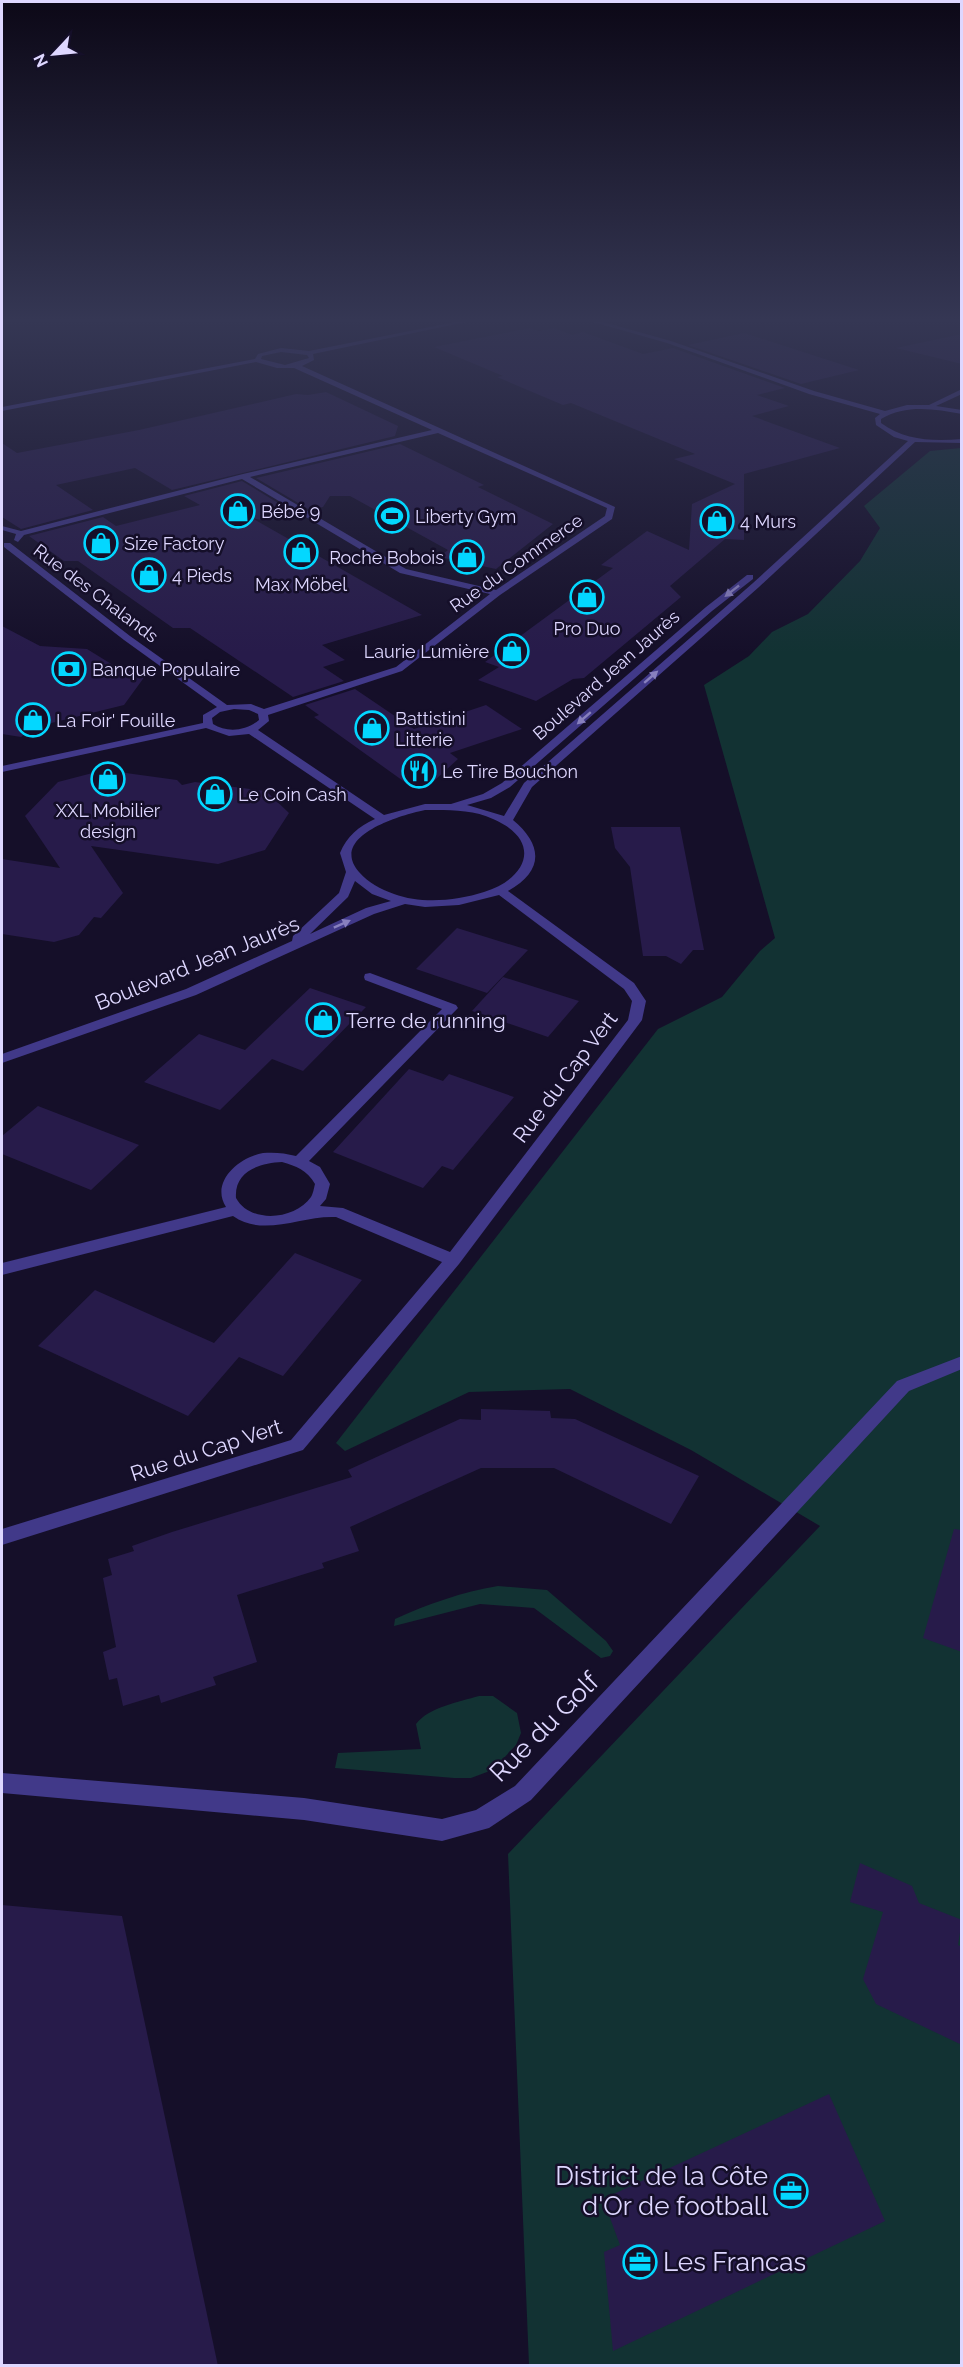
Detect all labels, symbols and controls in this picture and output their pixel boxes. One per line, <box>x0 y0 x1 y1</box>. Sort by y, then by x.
north arrow <box>24 24 84 84</box>
text: N <box>30 51 52 70</box>
shop icon: Bébé 9 <box>220 493 256 529</box>
sports icon: Liberty Gym <box>374 498 410 534</box>
place label: Bébé 9 <box>261 501 320 522</box>
shop icon: 4 Murs <box>699 503 735 539</box>
place label: Liberty Gym <box>415 506 516 527</box>
street label: Rue du Commerce <box>446 509 587 617</box>
place label: 4 Murs <box>740 511 796 532</box>
shop icon: Size Factory <box>83 525 119 561</box>
place label: Size Factory <box>124 533 225 554</box>
shop icon: Max Möbel <box>283 534 319 570</box>
street label: Rue des Chalands <box>30 539 163 647</box>
shop icon: Roche Bobois <box>449 539 485 575</box>
place label: Roche Bobois <box>329 547 444 568</box>
shop icon: 4 Pieds <box>131 557 167 593</box>
place label: 4 Pieds <box>172 565 232 586</box>
place label: Max Möbel <box>255 574 347 595</box>
shop icon: Pro Duo <box>569 579 605 615</box>
one-way arrow <box>725 585 741 597</box>
street label: Boulevard Jean Jaurès <box>529 606 684 744</box>
place label: Pro Duo <box>554 618 621 639</box>
shop icon: Laurie Lumière <box>494 633 530 669</box>
place label: Laurie Lumière <box>364 641 489 662</box>
bank icon: Banque Populaire <box>51 651 87 687</box>
place label: Banque Populaire <box>92 659 240 680</box>
one-way arrow <box>643 671 658 684</box>
shop icon: La Foir' Fouille <box>15 702 51 738</box>
place label: Battistini Litterie <box>395 708 466 750</box>
place label: La Foir' Fouille <box>56 710 176 731</box>
shop icon: Battistini Litterie <box>354 710 390 746</box>
one-way arrow <box>577 711 592 724</box>
restaurant icon: Le Tire Bouchon <box>401 753 437 789</box>
shop icon: XXL Mobilier design <box>90 761 126 797</box>
place label: Le Tire Bouchon <box>442 761 578 782</box>
shop icon: Le Coin Cash <box>197 776 233 812</box>
place label: Le Coin Cash <box>238 784 347 805</box>
place label: XXL Mobilier design <box>56 800 161 842</box>
street label: Boulevard Jean Jaurès <box>91 911 303 1015</box>
one-way arrow <box>334 919 351 928</box>
shop icon: Terre de running <box>305 1002 341 1038</box>
street label: Rue du Cap Vert <box>508 1007 622 1147</box>
place label: Terre de running <box>346 1008 506 1033</box>
street label: Rue du Cap Vert <box>127 1414 285 1486</box>
street label: Rue du Golf <box>483 1665 606 1788</box>
place label: District de la Côte d'Or de football <box>555 2161 769 2221</box>
office icon: District de la Côte d'Or de football <box>773 2173 809 2209</box>
office icon: Les Francas <box>622 2244 658 2280</box>
place label: Les Francas <box>663 2247 806 2277</box>

